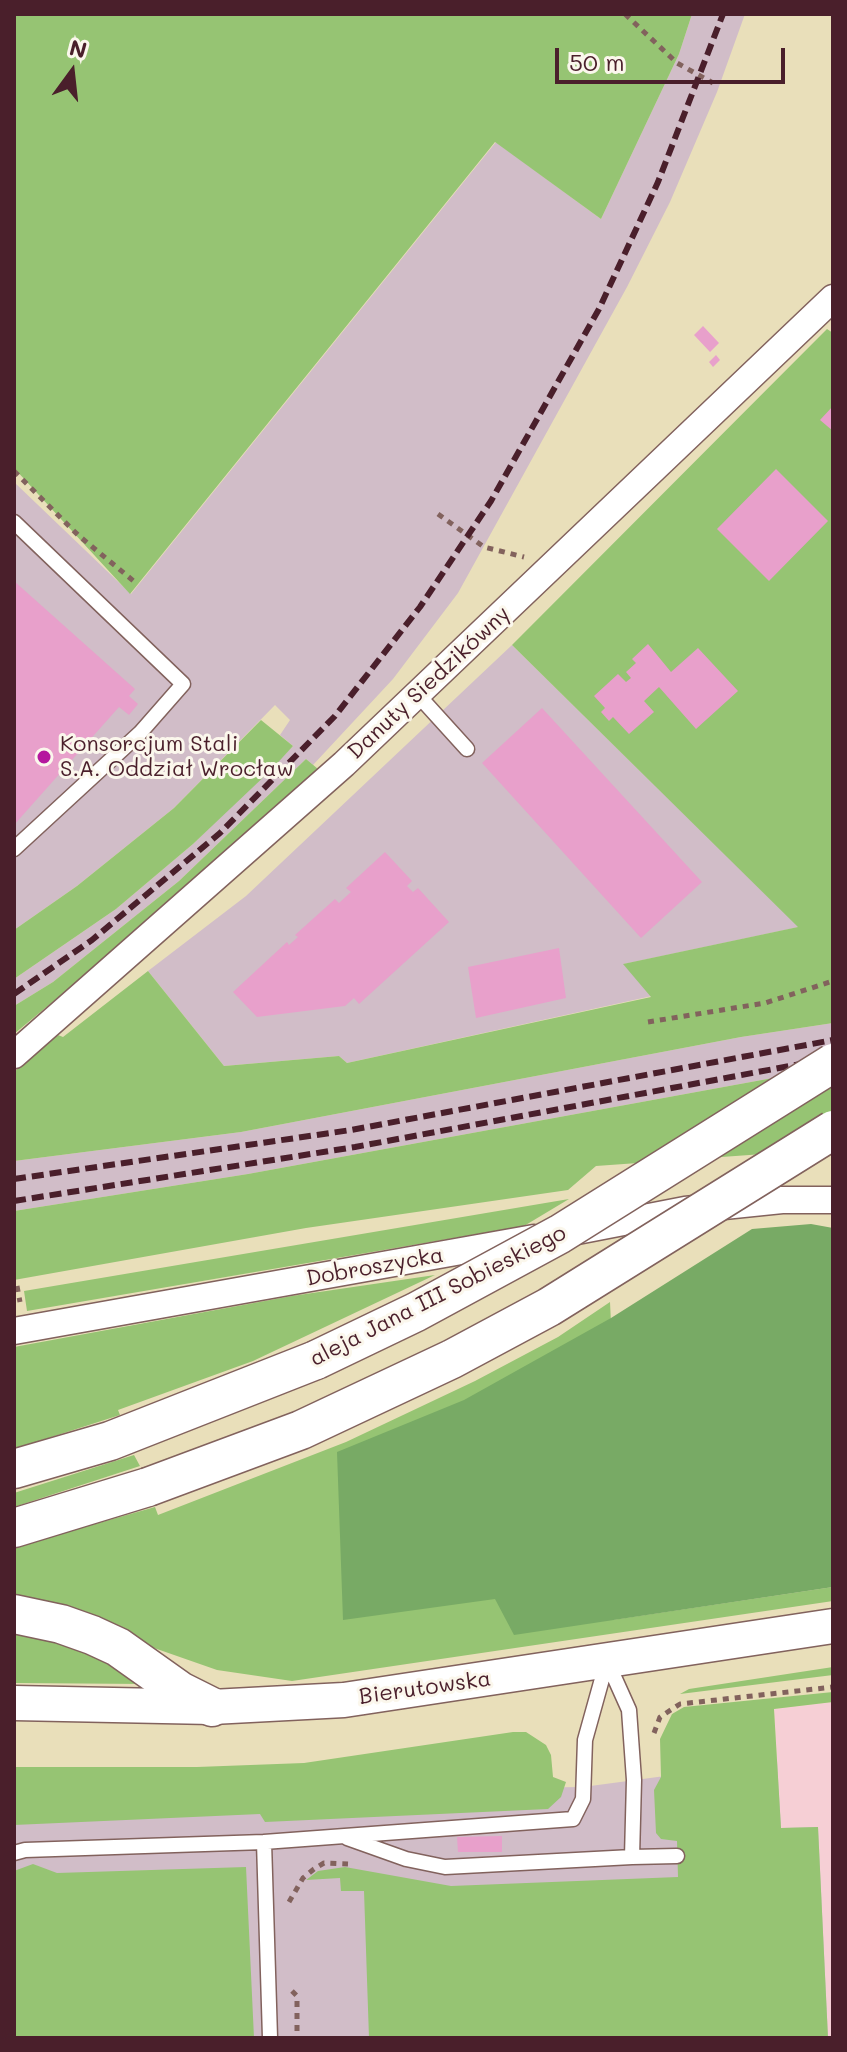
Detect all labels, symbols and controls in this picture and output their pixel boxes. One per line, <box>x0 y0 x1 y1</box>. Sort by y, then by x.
north arrow <box>32 32 112 112</box>
text: N <box>67 32 90 65</box>
scale bar <box>559 32 789 82</box>
text: 50 m <box>569 46 625 77</box>
street label: Danuty Siedzikówny <box>342 601 516 765</box>
place label: Konsorcjum Stali S.A. Oddział Wrocław <box>60 731 294 782</box>
marker: Konsorcjum Stali S.A. Oddział Wrocław <box>35 748 53 766</box>
street label: aleja Jana III Sobieskiego <box>305 1220 571 1372</box>
street label: Dobroszycka <box>304 1242 446 1292</box>
street label: Bierutowska <box>357 1666 493 1710</box>

